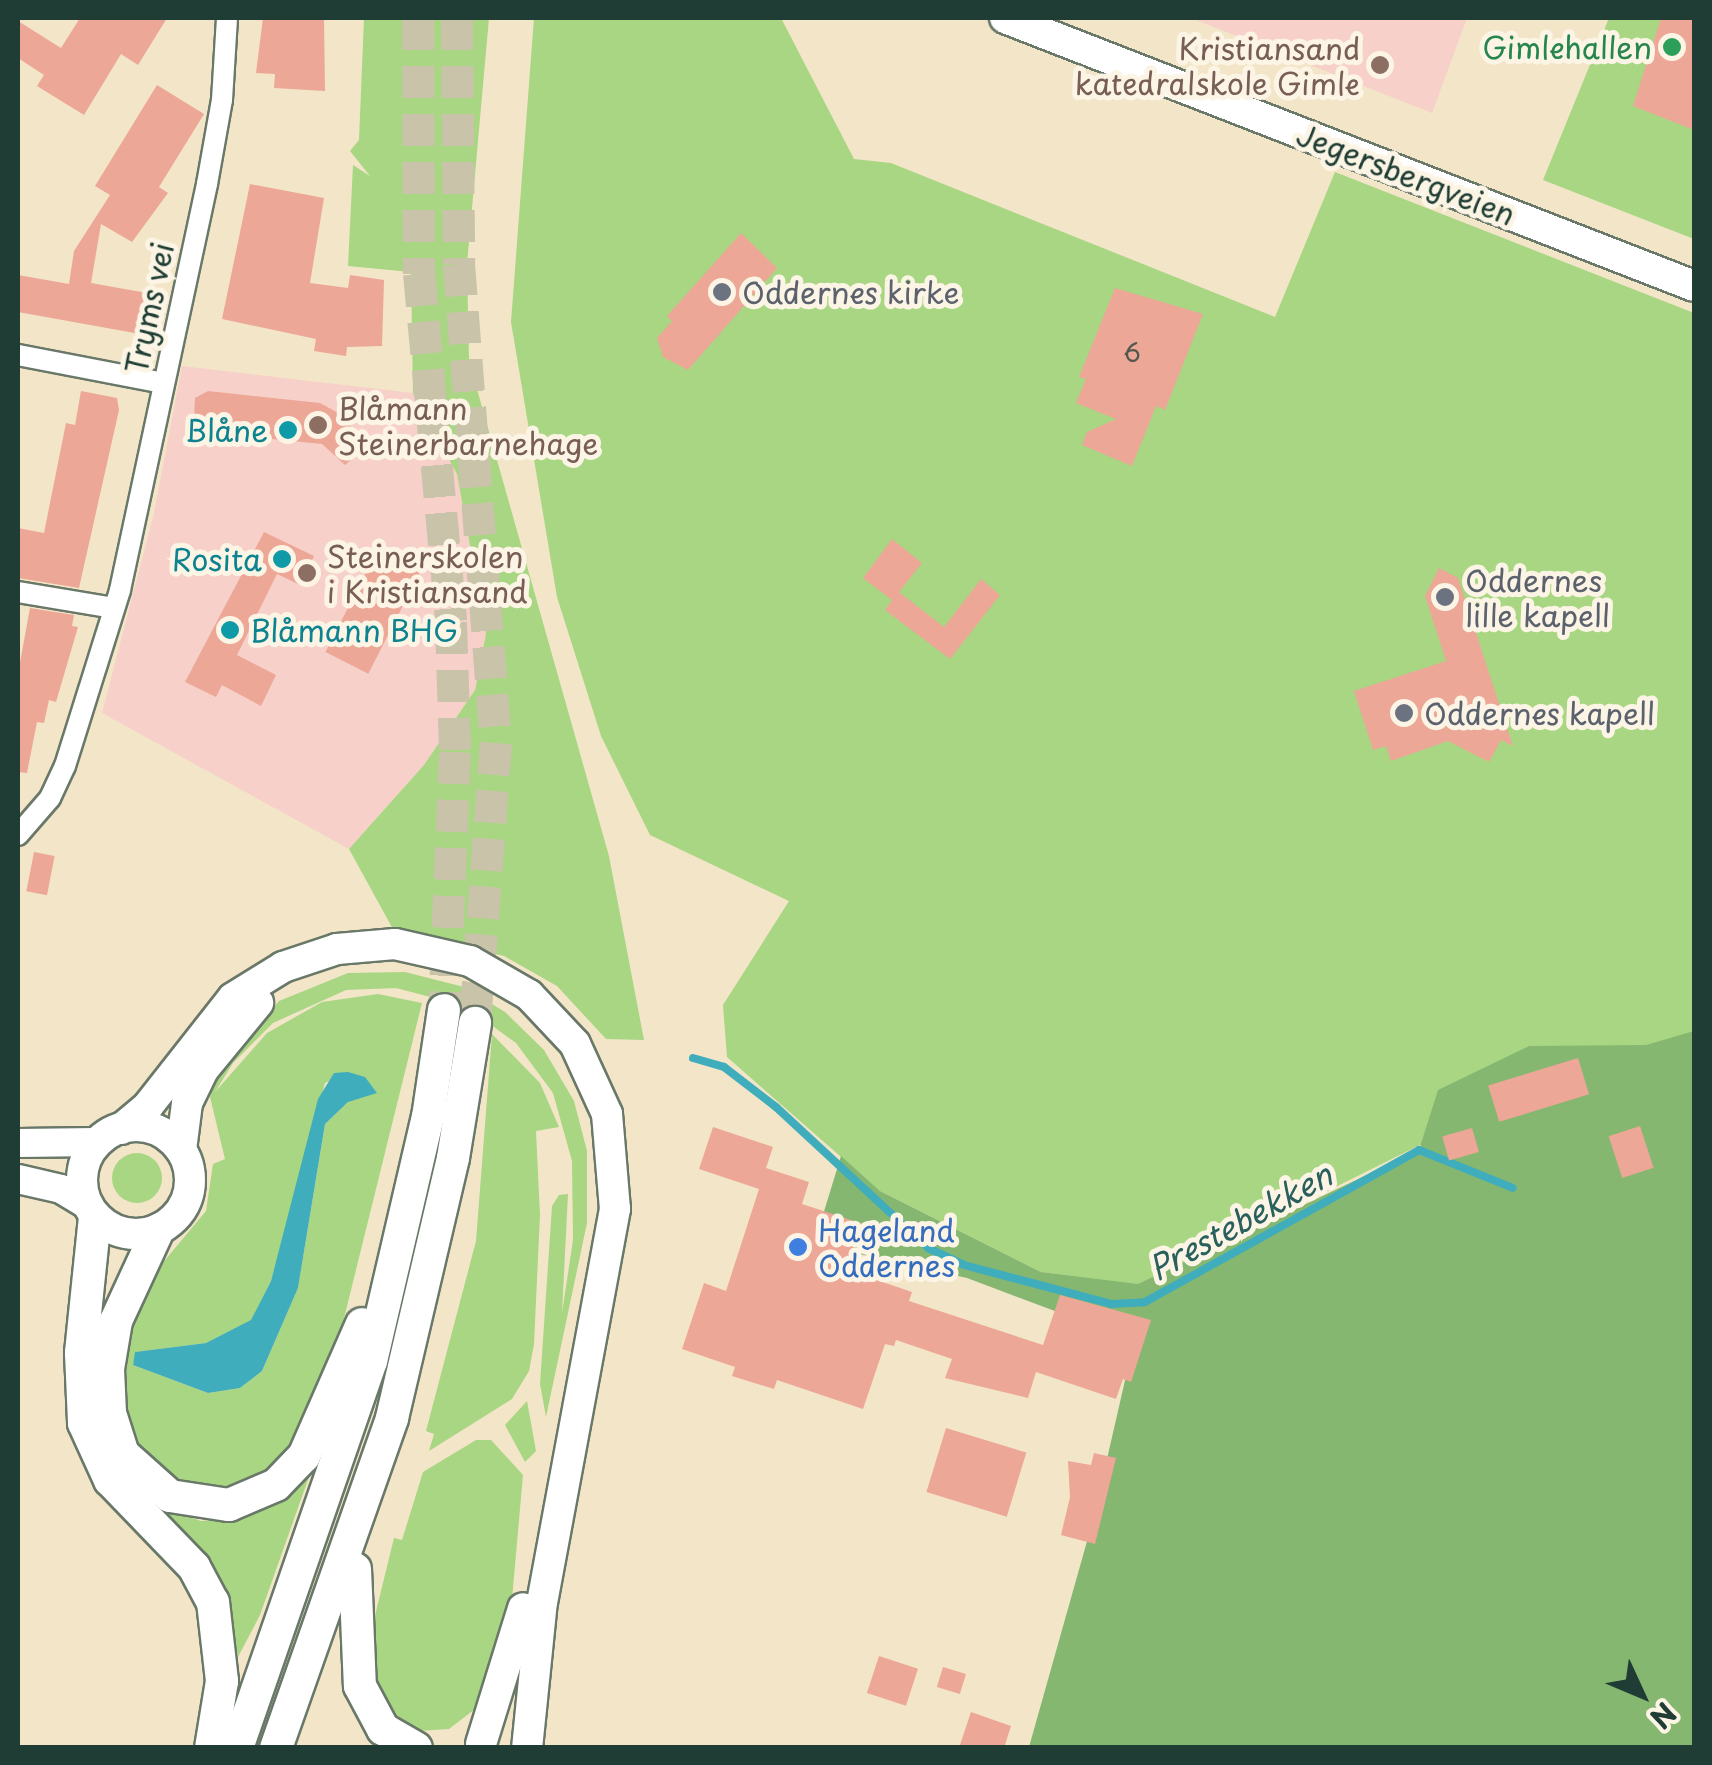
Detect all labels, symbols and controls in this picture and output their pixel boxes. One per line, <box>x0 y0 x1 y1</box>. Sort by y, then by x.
place label: Gimlehallen <box>1482 29 1652 65</box>
place label: Kristiansand katedralskole Gimle <box>1071 30 1360 100</box>
marker: Gimlehallen <box>1661 36 1683 58</box>
marker: Kristiansand katedralskole Gimle <box>1369 54 1391 76</box>
street label: Jegersbergveien <box>1292 116 1520 232</box>
street label: Tryms vei <box>117 237 181 379</box>
place label: Oddernes kirke <box>742 274 962 310</box>
marker: Oddernes kirke <box>711 281 733 303</box>
house number: 6 <box>1123 337 1141 367</box>
place label: Blåmann Steinerbarnehage <box>338 390 598 460</box>
place label: Blåne <box>185 412 268 448</box>
marker: Blåmann Steinerbarnehage <box>307 414 329 436</box>
marker: Blåne <box>277 419 299 441</box>
place label: Steinerskolen i Kristiansand <box>327 538 527 608</box>
place label: Rosita <box>172 541 262 577</box>
marker: Rosita <box>271 548 293 570</box>
marker: Steinerskolen i Kristiansand <box>296 562 318 584</box>
place label: Oddernes lille kapell <box>1465 562 1610 632</box>
marker: Oddernes lille kapell <box>1434 586 1456 608</box>
place label: Blåmann BHG <box>250 612 458 648</box>
marker: Blåmann BHG <box>219 619 241 641</box>
place label: Oddernes kapell <box>1424 695 1657 731</box>
marker: Oddernes kapell <box>1393 702 1415 724</box>
water label: Prestebekken <box>1142 1155 1338 1287</box>
place label: Hageland Oddernes <box>818 1212 955 1282</box>
marker: Hageland Oddernes <box>787 1236 809 1258</box>
north arrow <box>1592 1645 1692 1745</box>
text: N <box>1641 1693 1687 1739</box>

